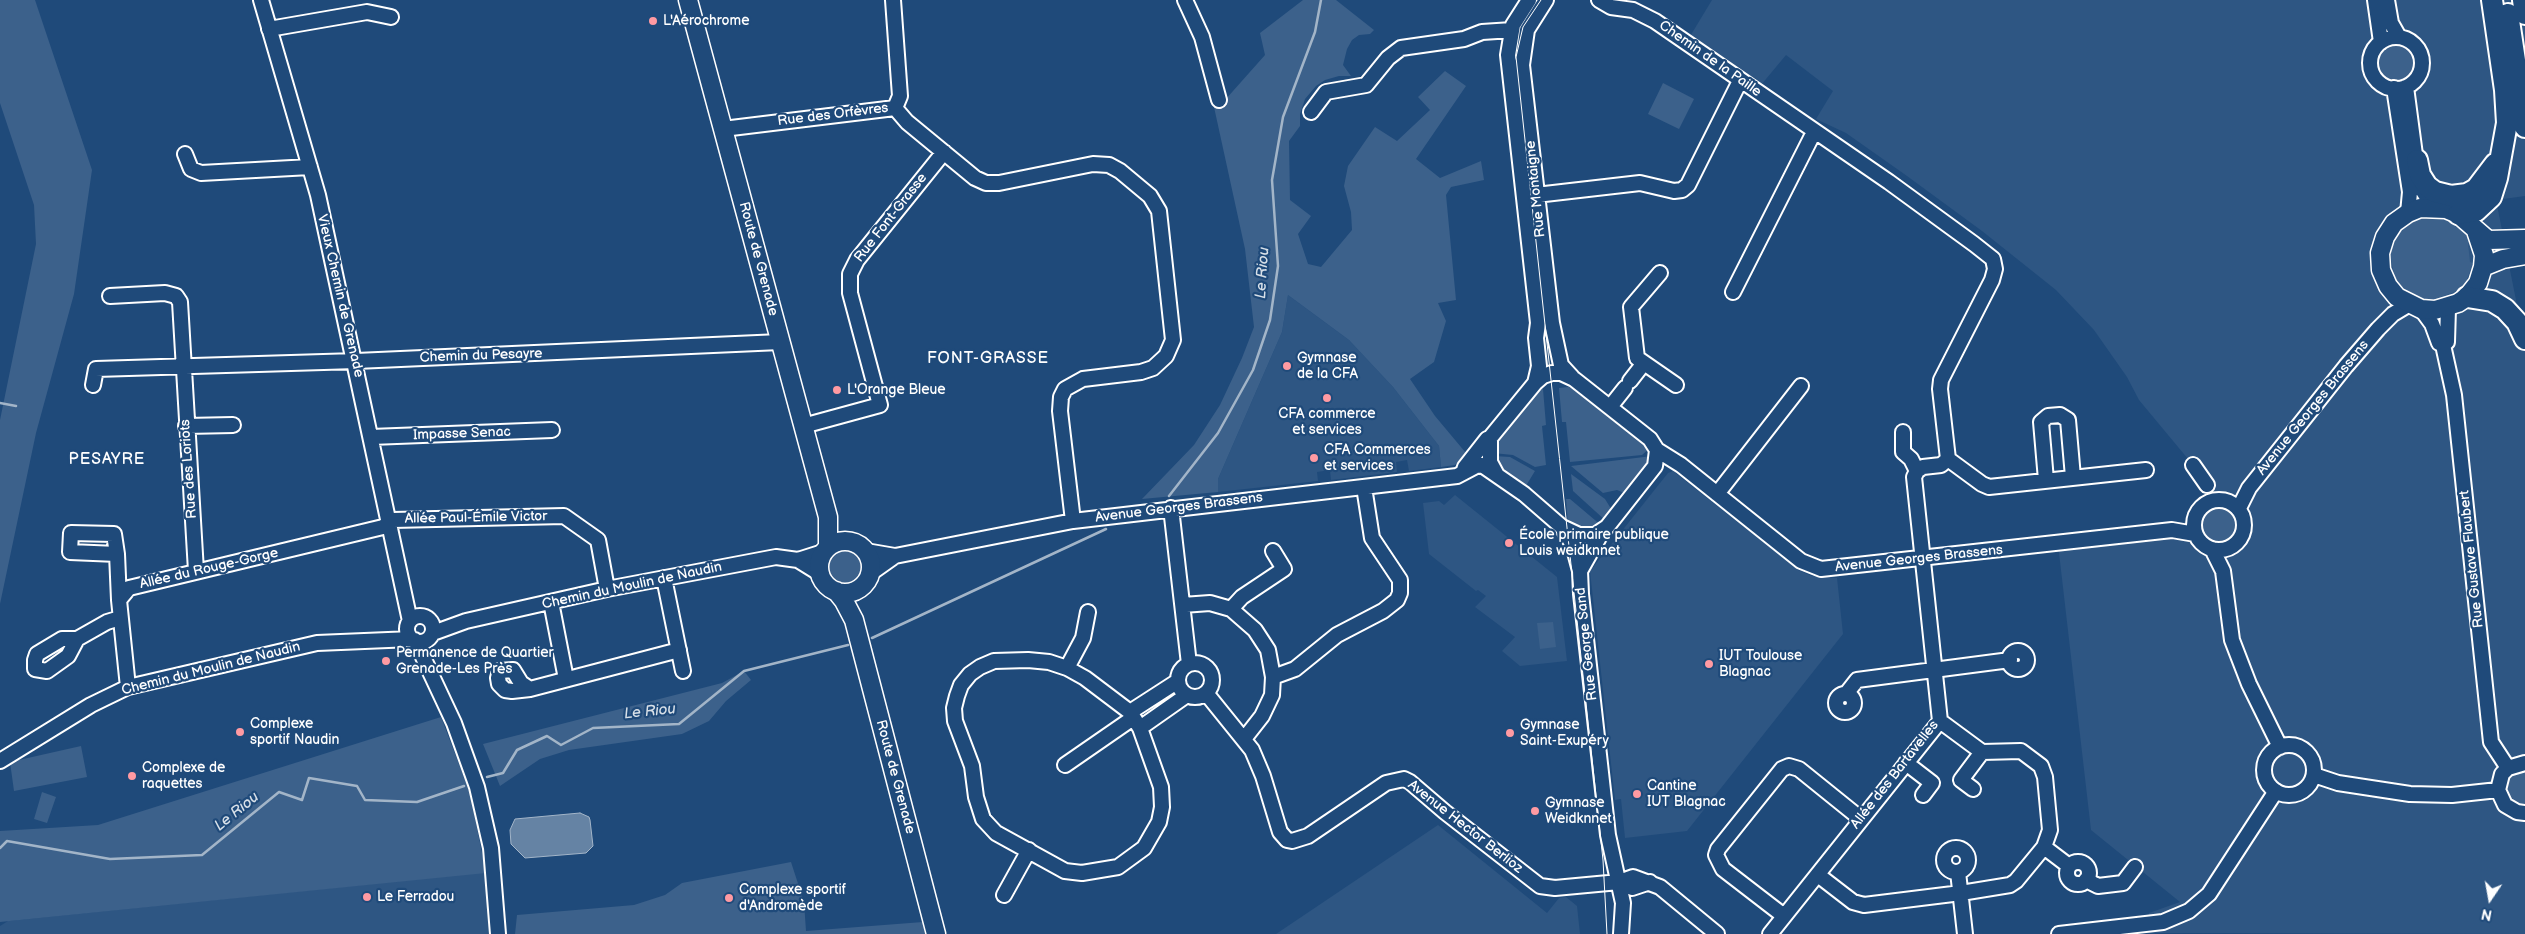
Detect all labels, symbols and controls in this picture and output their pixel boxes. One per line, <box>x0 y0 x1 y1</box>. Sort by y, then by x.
place label: L'Aérochrome <box>663 13 749 29</box>
marker: L'Aérochrome <box>647 15 659 27</box>
street label: Chemin de la Paille <box>1656 17 1764 101</box>
street label: Rue des Orfèvres <box>777 100 889 130</box>
street label: Rue Montaigne <box>1523 140 1549 238</box>
street label: Rue Font-Grasse <box>851 170 931 266</box>
street label: Route de Grenade <box>735 200 781 318</box>
street label: Vieux Chemin de Grenade <box>313 213 367 379</box>
water label: Le Riou <box>1252 247 1274 299</box>
street label: Avenue Georges Brassens <box>2253 337 2373 479</box>
street label: Chemin du Pesayre <box>419 345 543 367</box>
district label: FONT-GRASSE <box>926 349 1050 369</box>
place label: Gymnase de la CFA <box>1297 350 1358 382</box>
marker: Gymnase de la CFA <box>1281 360 1293 372</box>
place label: L'Orange Bleue <box>847 382 946 398</box>
marker: L'Orange Bleue <box>831 384 843 396</box>
marker: CFA commerce et services <box>1321 392 1333 404</box>
place label: CFA commerce et services <box>1278 406 1376 438</box>
street label: Rue des Loriots <box>177 419 201 519</box>
street label: Impasse Senac <box>413 424 511 444</box>
place label: CFA Commerces et services <box>1324 442 1431 474</box>
district label: PESAYRE <box>68 450 146 470</box>
marker: CFA Commerces et services <box>1308 452 1320 464</box>
street label: Avenue Georges Brassens <box>1094 489 1264 527</box>
street label: Rue Gustave Flaubert <box>2456 489 2488 629</box>
street label: Allée Paul-Émile Victor <box>405 508 547 528</box>
place label: École primaire publique Louis weidknnet <box>1519 527 1669 560</box>
marker: École primaire publique Louis weidknnet <box>1503 537 1515 549</box>
street label: Avenue Georges Brassens <box>1834 542 2004 576</box>
street label: Allée du Rouge-Gorge <box>138 545 280 593</box>
street label: Chemin du Moulin de Naudin <box>541 559 723 613</box>
street label: Rue George Sand <box>1573 587 1601 701</box>
street label: Chemin du Moulin de Naudin <box>120 639 302 699</box>
place label: Permanence de Quartier Grenade-Les Près <box>396 645 554 678</box>
place label: IUT Toulouse Blagnac <box>1719 648 1802 680</box>
marker: Permanence de Quartier Grenade-Les Près <box>380 655 392 667</box>
marker: IUT Toulouse Blagnac <box>1703 658 1715 670</box>
water label: Le Riou <box>623 700 677 724</box>
place label: Complexe sportif Naudin <box>250 716 339 749</box>
place label: Gymnase Saint-Exupéry <box>1520 717 1609 750</box>
street label: Allée des Bartavelles <box>1847 717 1943 833</box>
street label: Route de Grenade <box>872 718 918 836</box>
marker: Complexe sportif Naudin <box>234 726 246 738</box>
marker: Gymnase Saint-Exupéry <box>1504 727 1516 739</box>
place label: Complexe de raquettes <box>142 760 225 792</box>
marker: Complexe de raquettes <box>126 770 138 782</box>
street label: Avenue Hector Berlioz <box>1404 777 1526 877</box>
place label: Cantine IUT Blagnac <box>1647 778 1726 810</box>
marker: Cantine IUT Blagnac <box>1631 788 1643 800</box>
water label: Le Riou <box>211 789 263 835</box>
place label: Gymnase Weidknnet <box>1545 795 1612 828</box>
marker: Gymnase Weidknnet <box>1529 805 1541 817</box>
north arrow <box>2465 874 2515 924</box>
place label: Complexe sportif d'Andromède <box>739 882 846 914</box>
place label: Le Ferradou <box>377 889 454 905</box>
marker: Le Ferradou <box>361 891 373 903</box>
marker: Complexe sportif d'Andromède <box>723 892 735 904</box>
text: N <box>2480 905 2494 924</box>

